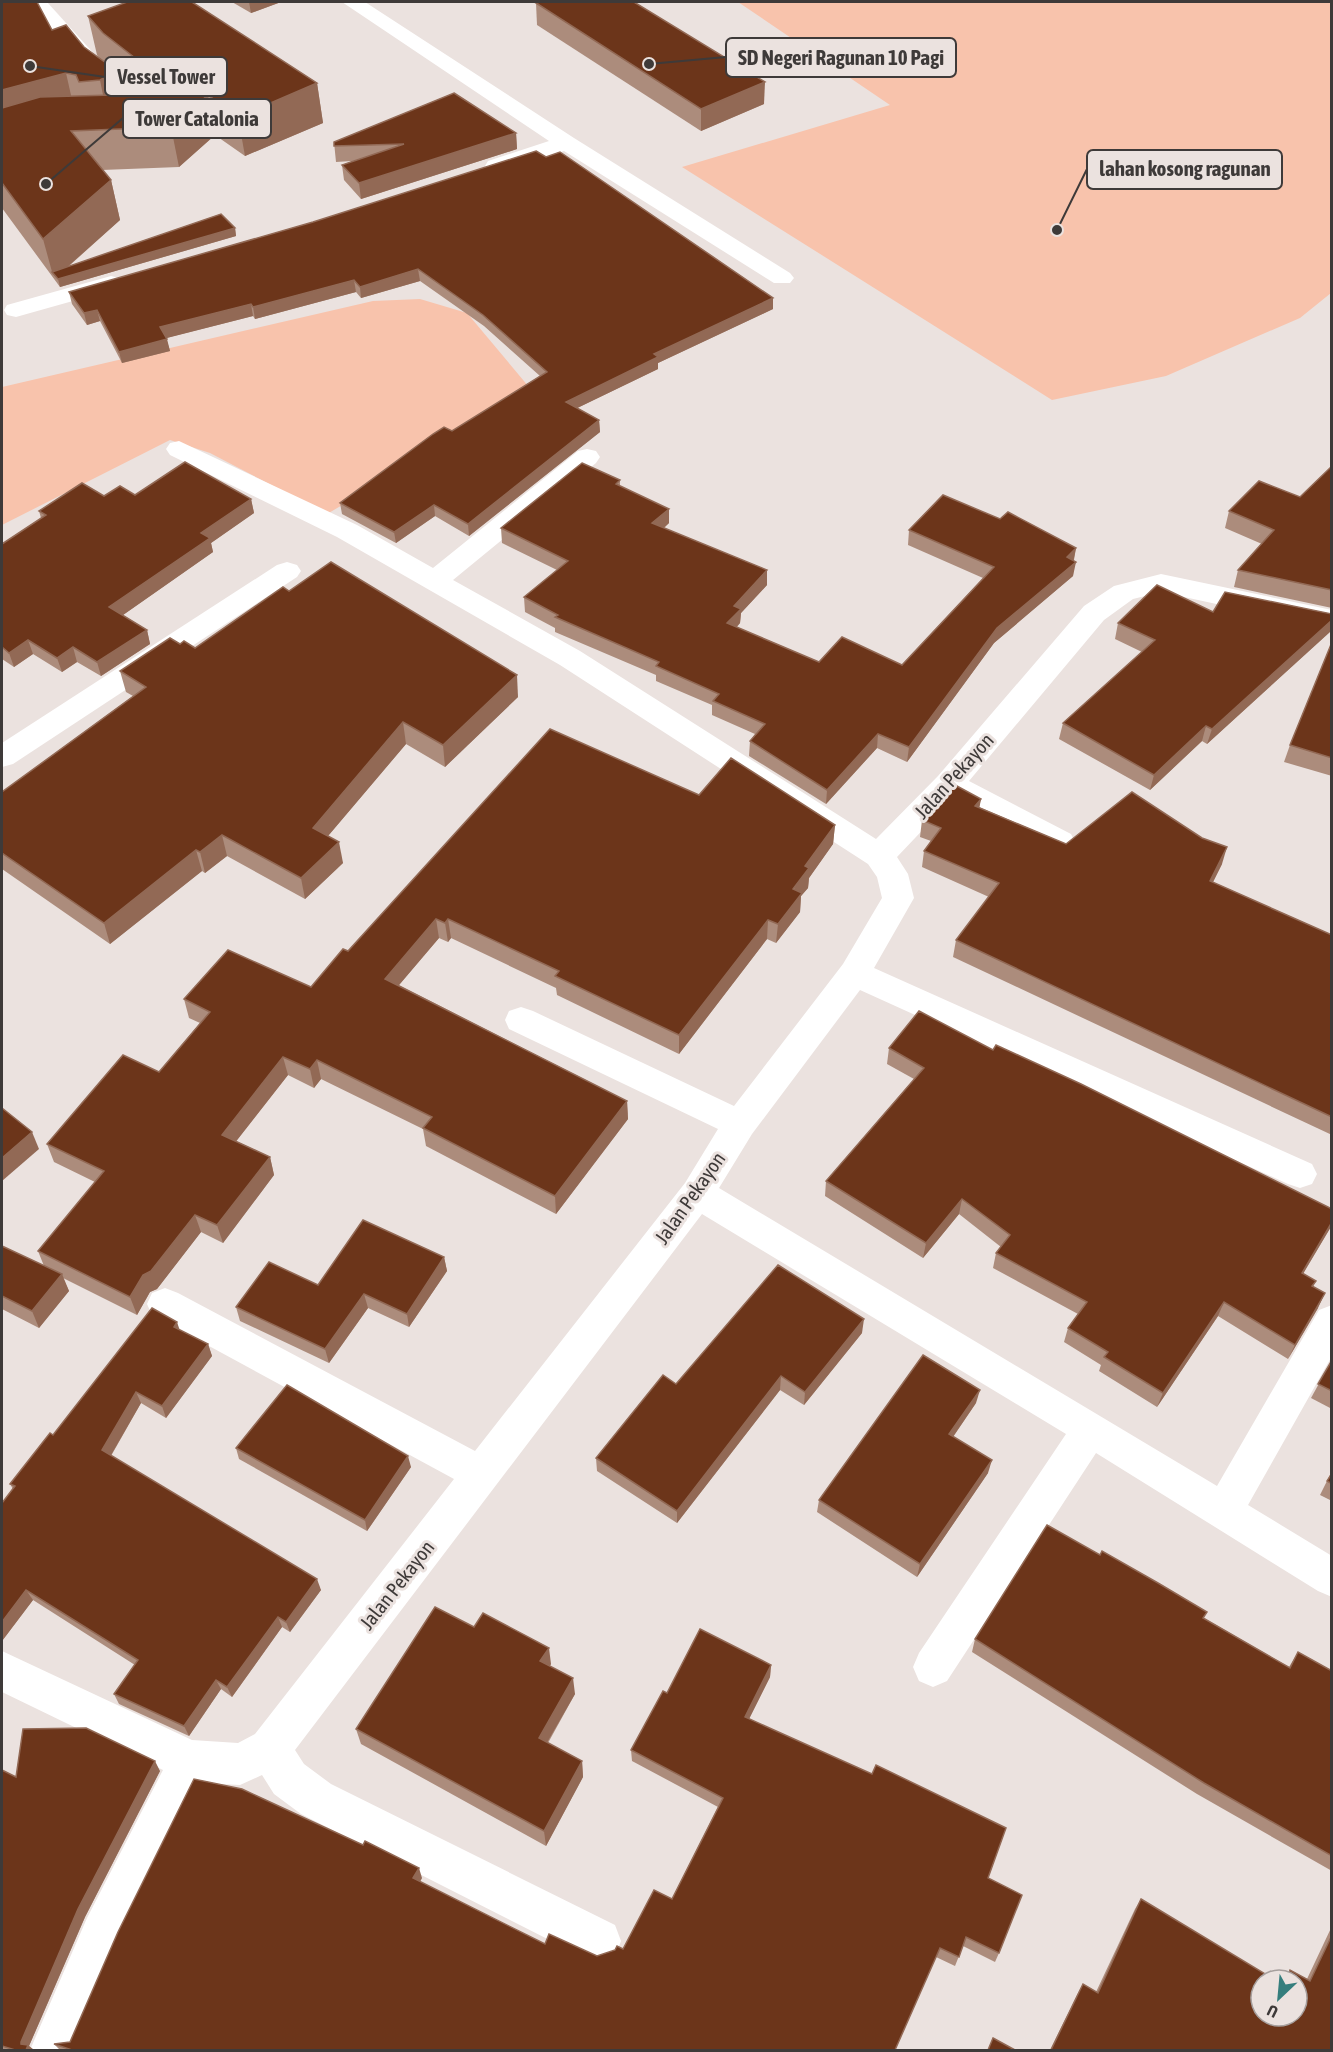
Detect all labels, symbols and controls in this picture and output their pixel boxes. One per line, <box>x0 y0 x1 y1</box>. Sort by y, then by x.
callout: SD Negeri Ragunan 10 Pagi <box>726 38 956 77</box>
text: SD Negeri Ragunan 10 Pagi <box>738 45 944 69</box>
callout: Vessel Tower <box>105 57 227 96</box>
text: Vessel Tower <box>116 64 216 88</box>
callout: Tower Catalonia <box>123 99 271 138</box>
text: Tower Catalonia <box>135 106 259 130</box>
callout: lahan kosong ragunan <box>1087 150 1282 189</box>
text: lahan kosong ragunan <box>1099 156 1271 180</box>
street label: Jalan Pekayon <box>909 728 998 823</box>
street label: Jalan Pekayon <box>650 1147 730 1248</box>
street label: Jalan Pekayon <box>355 1536 439 1634</box>
north arrow <box>1249 1968 1309 2028</box>
text: U <box>1264 2001 1281 2022</box>

